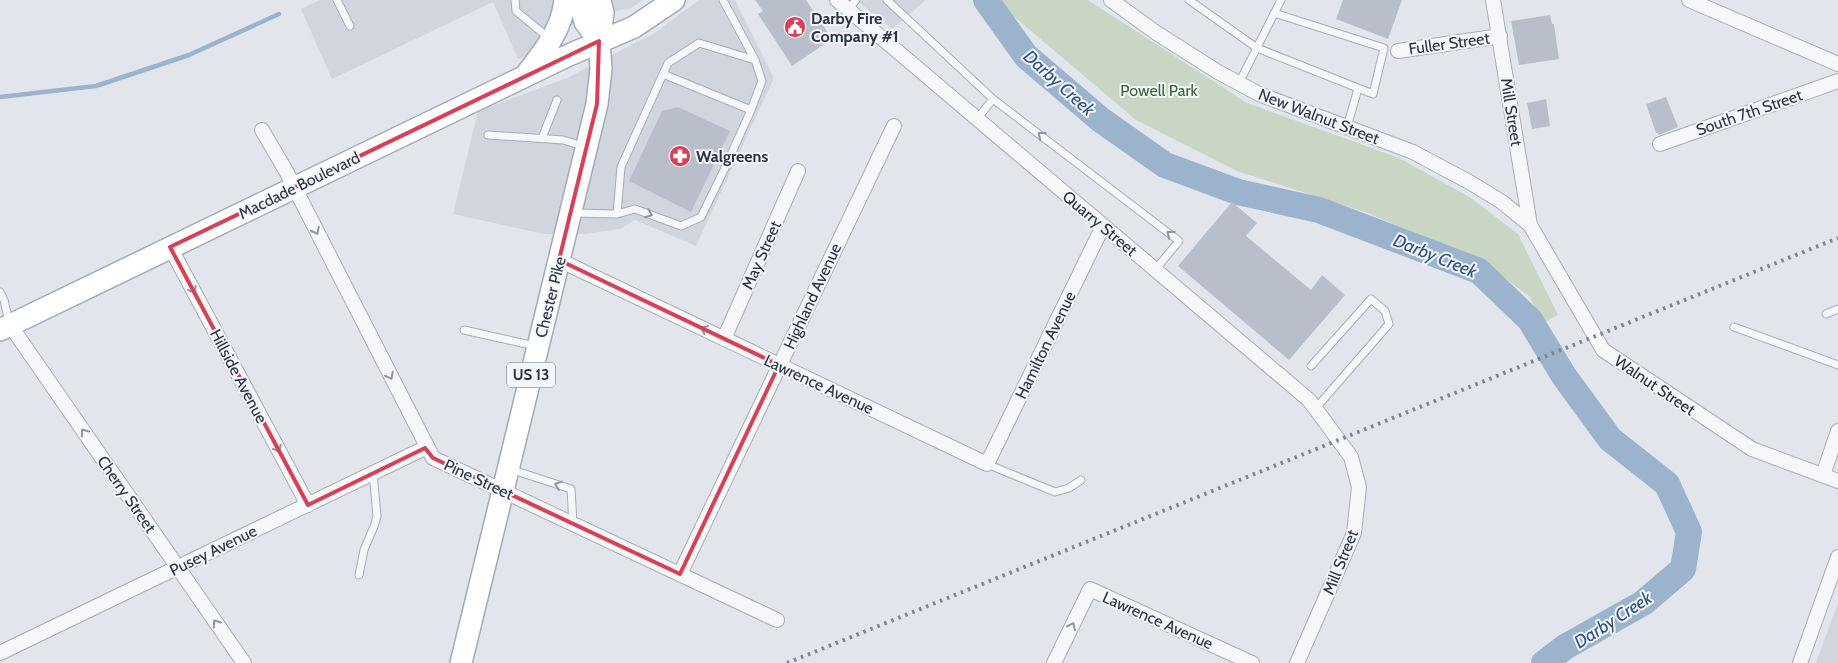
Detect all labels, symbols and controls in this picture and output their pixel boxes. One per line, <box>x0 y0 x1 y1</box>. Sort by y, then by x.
place label: Darby Fire Company #1 <box>811 9 899 46</box>
public building icon: Darby Fire Company #1 <box>783 15 807 39</box>
street label: Fuller Street <box>1407 28 1491 59</box>
water label: Darby Creek <box>1019 45 1100 122</box>
street label: Mill Street <box>1497 77 1526 148</box>
park label: Powell Park <box>1120 81 1199 100</box>
street label: New Walnut Street <box>1256 85 1382 148</box>
street label: South 7th Street <box>1694 85 1805 140</box>
one-way arrow <box>1038 133 1047 141</box>
pharmacy icon: Walgreens <box>668 144 692 168</box>
place label: Walgreens <box>696 147 768 166</box>
street label: Macdade Boulevard <box>235 148 363 223</box>
street label: Quarry Street <box>1059 187 1141 260</box>
one-way arrow <box>644 208 653 218</box>
street label: May Street <box>738 217 785 292</box>
one-way arrow <box>310 226 320 235</box>
water label: Darby Creek <box>1390 229 1481 283</box>
one-way arrow <box>1167 232 1176 240</box>
street label: Highland Avenue <box>780 240 845 352</box>
street label: Chester Pike <box>531 255 570 340</box>
one-way arrow <box>187 285 197 294</box>
street label: Hamilton Avenue <box>1011 288 1080 402</box>
one-way arrow <box>700 325 709 336</box>
street label: Hillside Avenue <box>206 326 271 426</box>
street label: Lawrence Avenue <box>761 351 877 418</box>
street label: Walnut Street <box>1611 351 1699 420</box>
road number: US 13 <box>507 362 555 388</box>
one-way arrow <box>384 370 394 379</box>
one-way arrow <box>81 428 90 438</box>
one-way arrow <box>272 444 282 453</box>
street label: Cherry Street <box>93 452 160 537</box>
street label: Pine Street <box>441 455 517 504</box>
one-way arrow <box>554 481 563 491</box>
street label: Pusey Avenue <box>167 521 260 580</box>
street label: Mill Street <box>1319 526 1362 598</box>
water label: Darby Creek <box>1570 586 1657 653</box>
street label: Lawrence Avenue <box>1100 588 1216 653</box>
one-way arrow <box>213 619 222 629</box>
one-way arrow <box>1066 622 1077 631</box>

